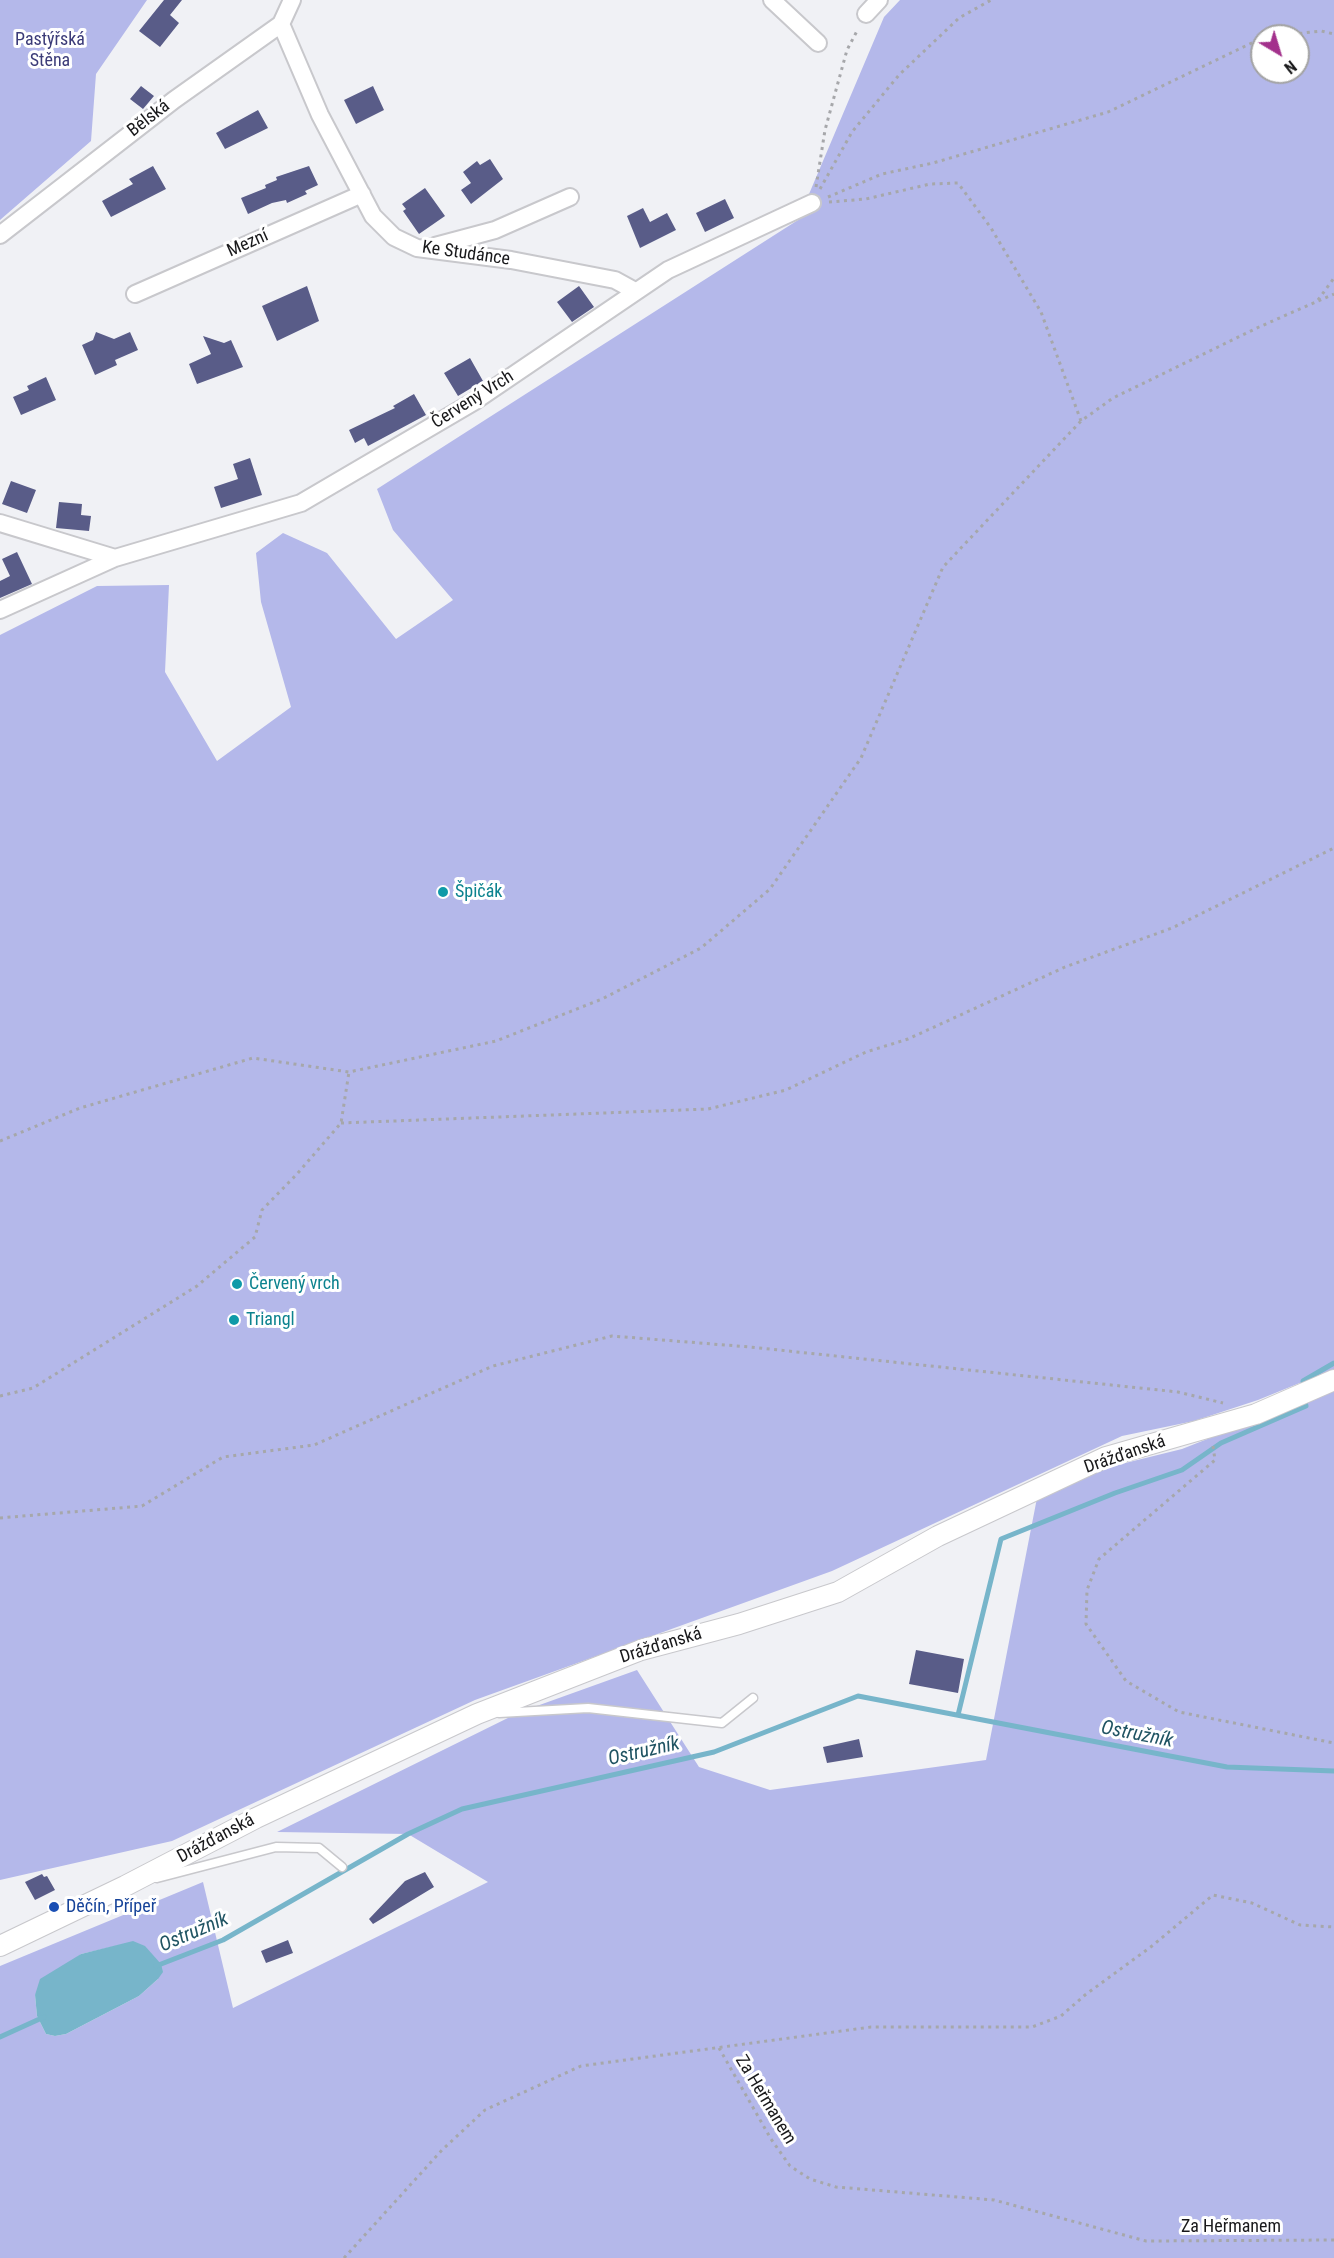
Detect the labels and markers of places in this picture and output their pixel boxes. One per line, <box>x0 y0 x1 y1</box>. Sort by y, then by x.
place label: Špičák <box>455 881 502 903</box>
marker: Špičák <box>436 885 450 899</box>
place label: Červený vrch <box>249 1273 340 1295</box>
marker: Červený vrch <box>230 1277 244 1291</box>
place label: Triangl <box>246 1309 295 1331</box>
marker: Triangl <box>227 1313 241 1327</box>
place label: Děčín, Přípeř <box>66 1896 156 1918</box>
marker: Děčín, Přípeř <box>47 1900 61 1914</box>

